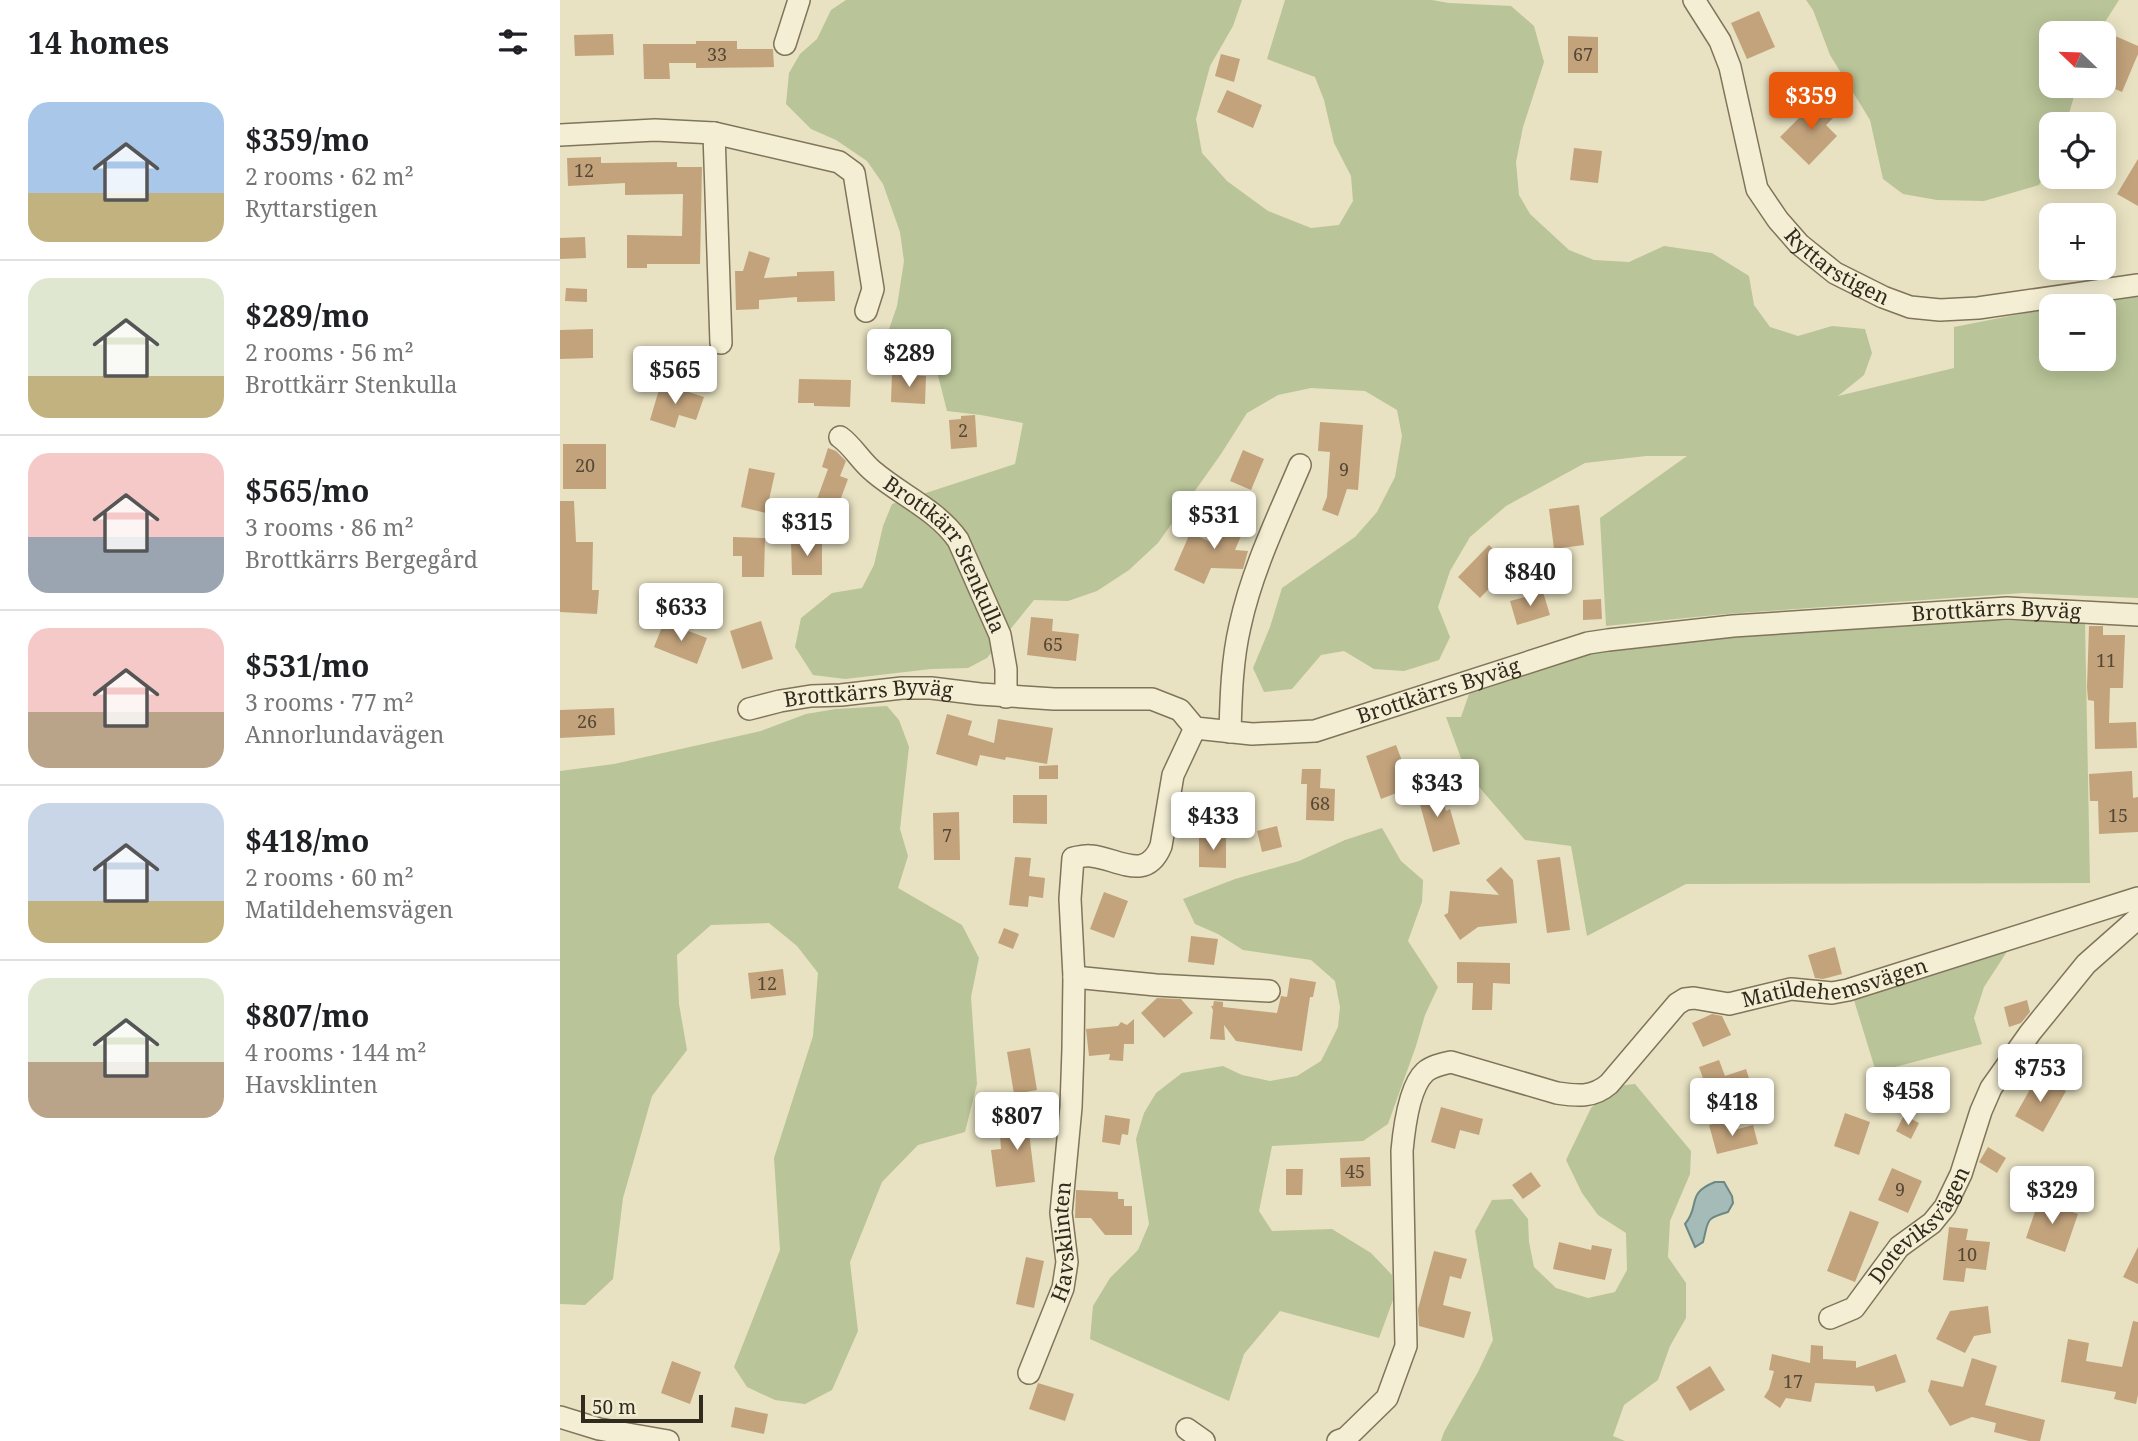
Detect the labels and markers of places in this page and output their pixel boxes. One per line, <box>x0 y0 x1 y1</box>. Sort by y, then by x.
pin: $359 <box>1770 72 1852 132</box>
pin: $289 <box>868 330 950 389</box>
pin: $565 <box>634 346 716 406</box>
pin: $531 <box>1173 491 1255 551</box>
pin: $315 <box>766 498 848 558</box>
pin: $840 <box>1489 548 1571 608</box>
pin: $633 <box>640 584 722 643</box>
pin: $343 <box>1396 760 1478 819</box>
pin: $433 <box>1172 792 1254 852</box>
pin: $753 <box>1999 1044 2081 1104</box>
pin: $458 <box>1867 1068 1949 1127</box>
pin: $418 <box>1691 1078 1773 1138</box>
pin: $807 <box>976 1092 1058 1152</box>
pin: $329 <box>2011 1166 2093 1226</box>

